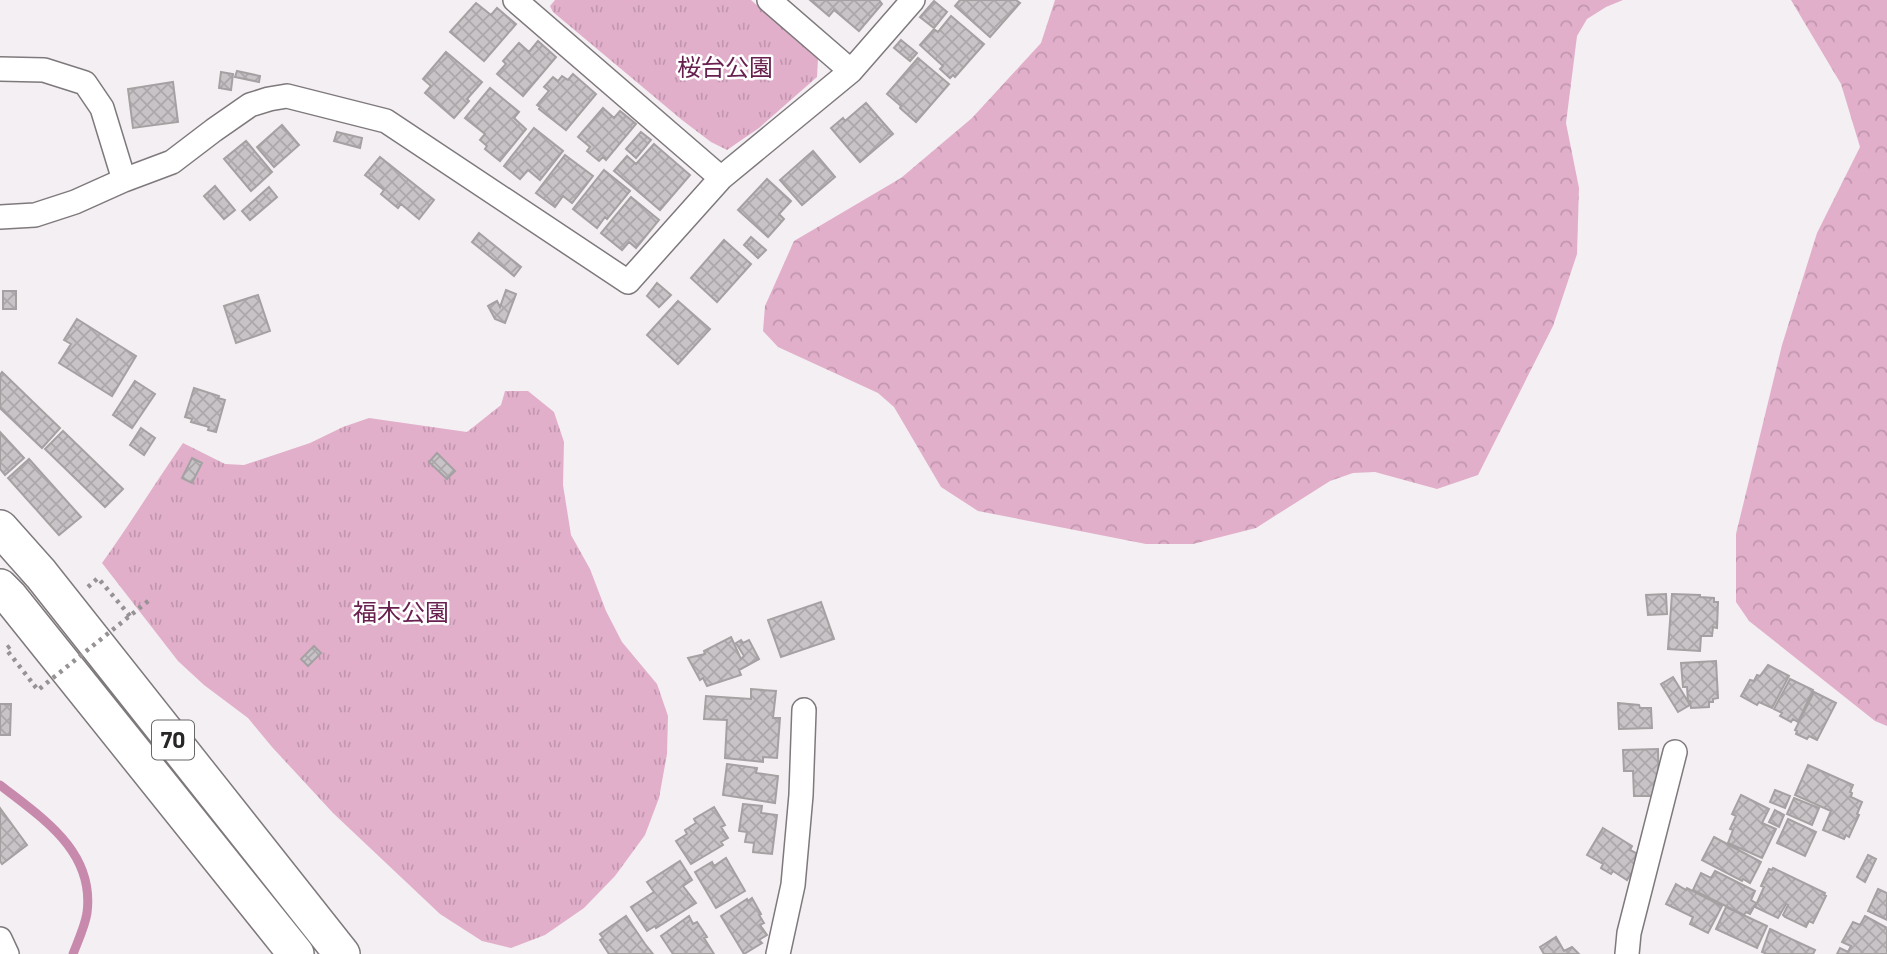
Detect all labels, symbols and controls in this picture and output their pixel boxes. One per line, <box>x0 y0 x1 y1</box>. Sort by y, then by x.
park label: 桜台公園 <box>677 52 773 81</box>
park label: 福木公園 <box>353 597 449 626</box>
road number: 70 <box>152 720 194 760</box>

